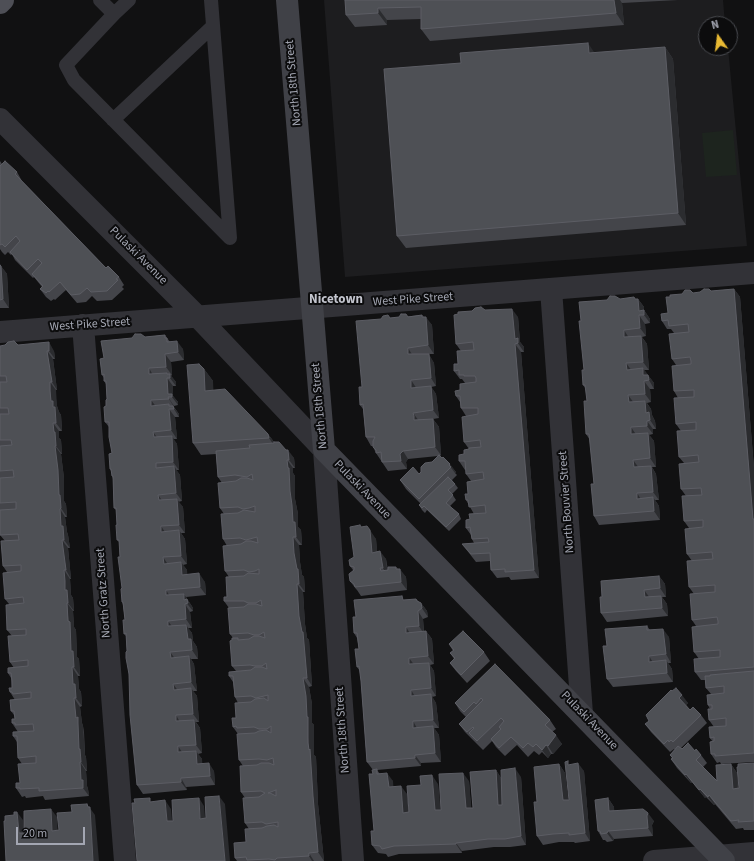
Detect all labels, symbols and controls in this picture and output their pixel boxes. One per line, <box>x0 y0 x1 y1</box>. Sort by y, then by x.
north arrow <box>698 16 738 56</box>
text: N <box>710 17 721 33</box>
street label: North 18th Street <box>283 39 305 127</box>
street label: Pulaski Avenue <box>106 224 170 288</box>
street label: West Pike Street <box>372 290 454 310</box>
district label: Nicetown <box>309 292 363 308</box>
street label: West Pike Street <box>49 315 131 335</box>
street label: North 18th Street <box>309 362 331 450</box>
street label: North Bouvier Street <box>556 450 578 554</box>
street label: Pulaski Avenue <box>331 458 393 522</box>
street label: North Gratz Street <box>94 548 114 638</box>
street label: North 18th Street <box>333 686 353 774</box>
street label: Pulaski Avenue <box>558 689 620 753</box>
scale bar <box>18 819 87 845</box>
text: 20 m <box>23 825 47 842</box>

